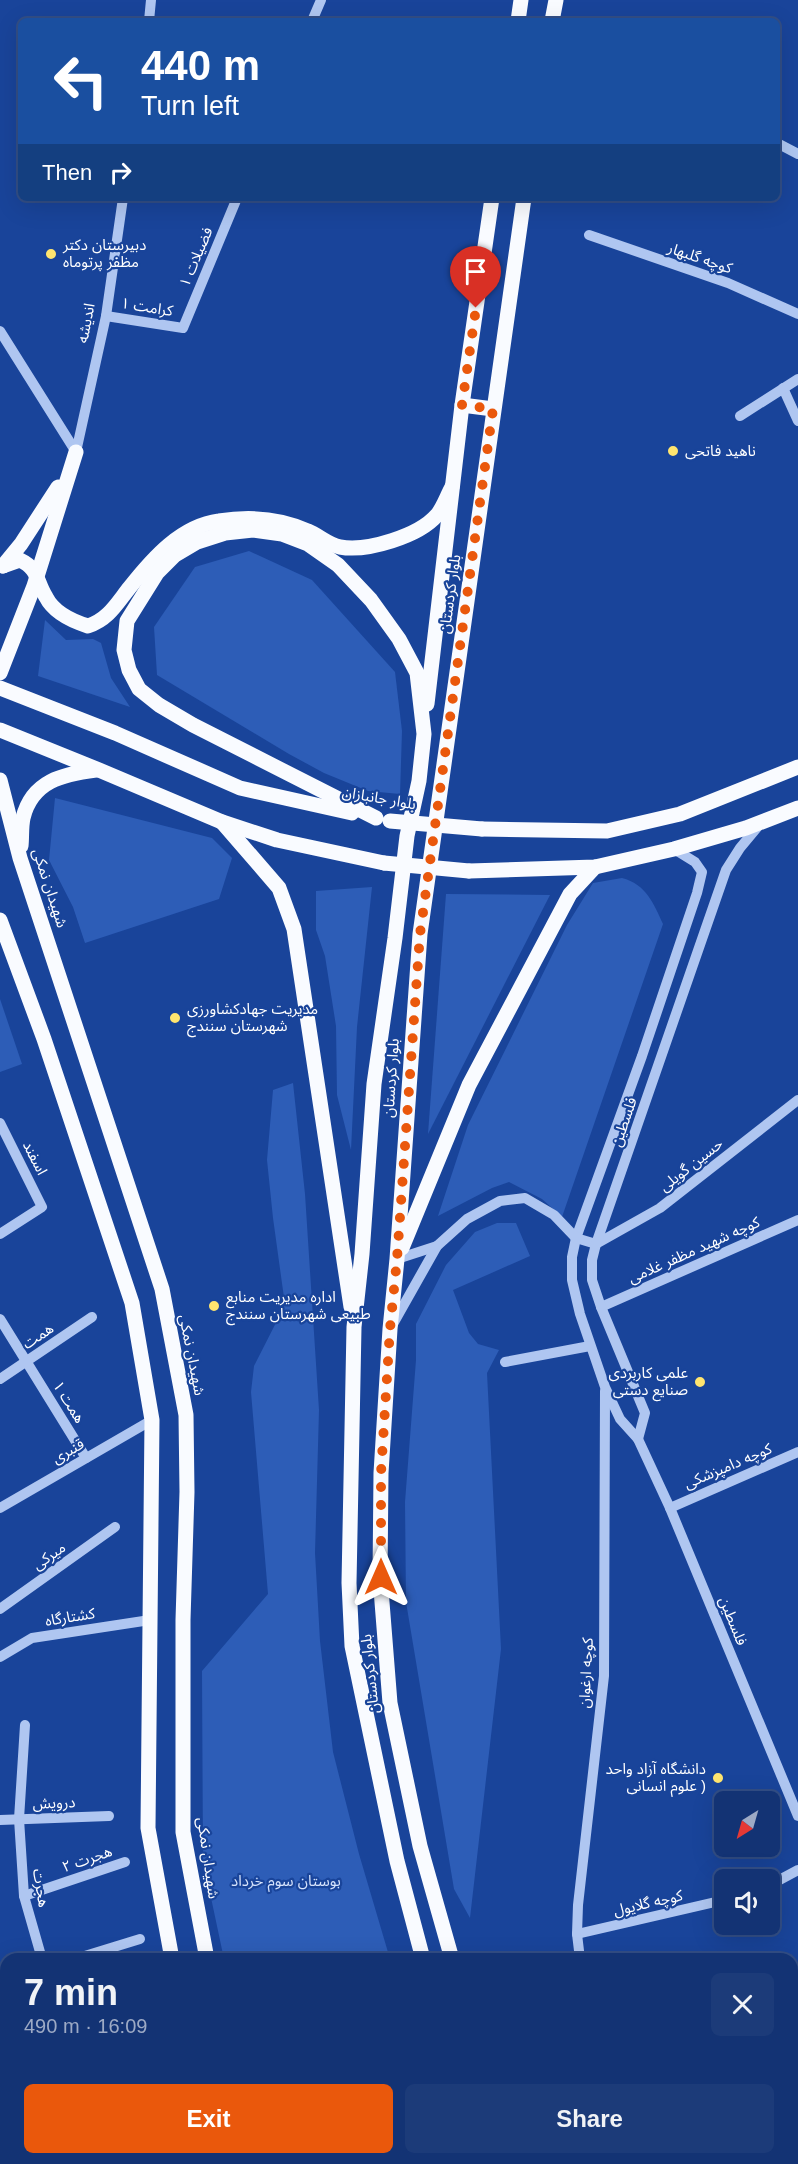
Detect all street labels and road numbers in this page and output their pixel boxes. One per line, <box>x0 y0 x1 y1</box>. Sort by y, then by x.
street label: فضیلات ۱ <box>175 224 216 289</box>
street label: کوچه گلبهار <box>664 238 735 279</box>
street label: کرامت ۱ <box>120 294 175 320</box>
street label: اندیشه <box>73 302 98 344</box>
street label: بلوار کردستان <box>436 553 464 635</box>
street label: بلوار جانبازان <box>341 783 417 813</box>
street label: شهیدان نمکی <box>29 846 71 930</box>
street label: بلوار کردستان <box>379 1038 403 1118</box>
street label: فلسطین <box>607 1095 641 1149</box>
street label: حسین گویلی <box>656 1135 726 1195</box>
street label: اسفند <box>20 1138 51 1178</box>
street label: کوچه شهید مظفر غلامی <box>625 1213 764 1288</box>
street label: شهیدان نمکی <box>175 1313 209 1397</box>
street label: همت <box>19 1319 56 1352</box>
street label: همت ۱ <box>50 1378 89 1426</box>
street label: قنبری <box>49 1434 88 1467</box>
street label: کوچه دامپزشکی <box>681 1439 776 1494</box>
street label: میرکی <box>29 1538 69 1574</box>
street label: فلسطین <box>715 1594 751 1648</box>
street label: کشتارگاه <box>44 1604 97 1630</box>
street label: بلوار کردستان <box>357 1633 383 1715</box>
street label: کوچه ارغوان <box>575 1636 598 1709</box>
street label: درویش <box>32 1793 76 1813</box>
street label: شهیدان نمکی <box>193 1816 223 1900</box>
street label: هجرت ۲ <box>60 1842 114 1876</box>
street label: هجرت <box>29 1867 53 1909</box>
street label: کوچه گلایول <box>612 1886 686 1921</box>

